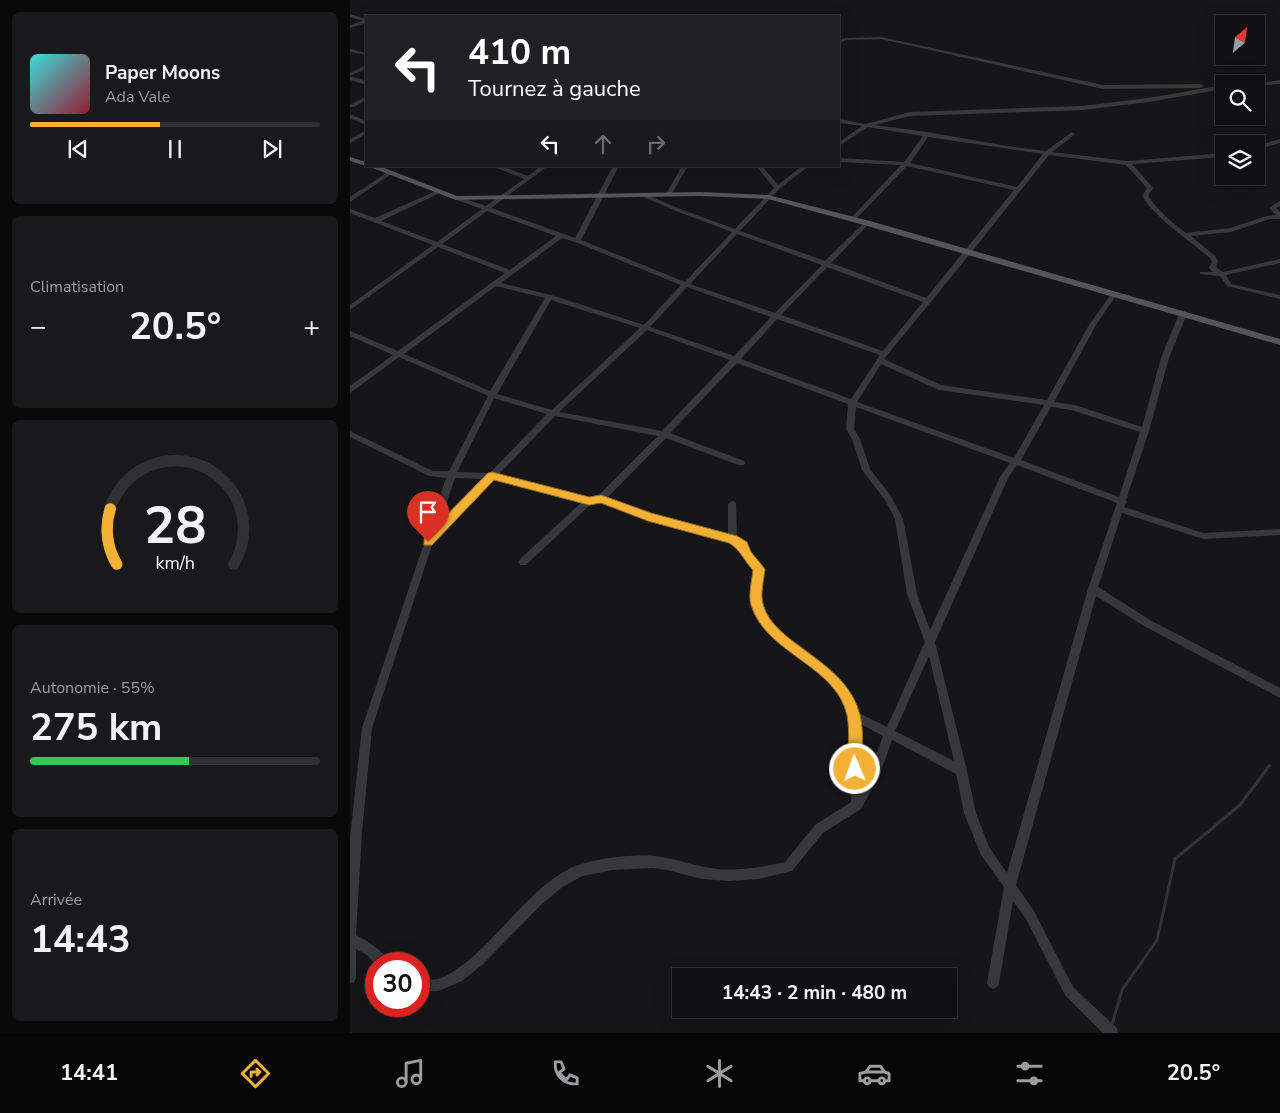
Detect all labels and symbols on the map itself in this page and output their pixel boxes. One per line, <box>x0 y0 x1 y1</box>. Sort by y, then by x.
north arrow <box>1215 15 1265 65</box>
pin <box>407 491 449 542</box>
position arrow <box>828 742 880 794</box>
speed limit sign: 30 <box>365 952 430 1017</box>

